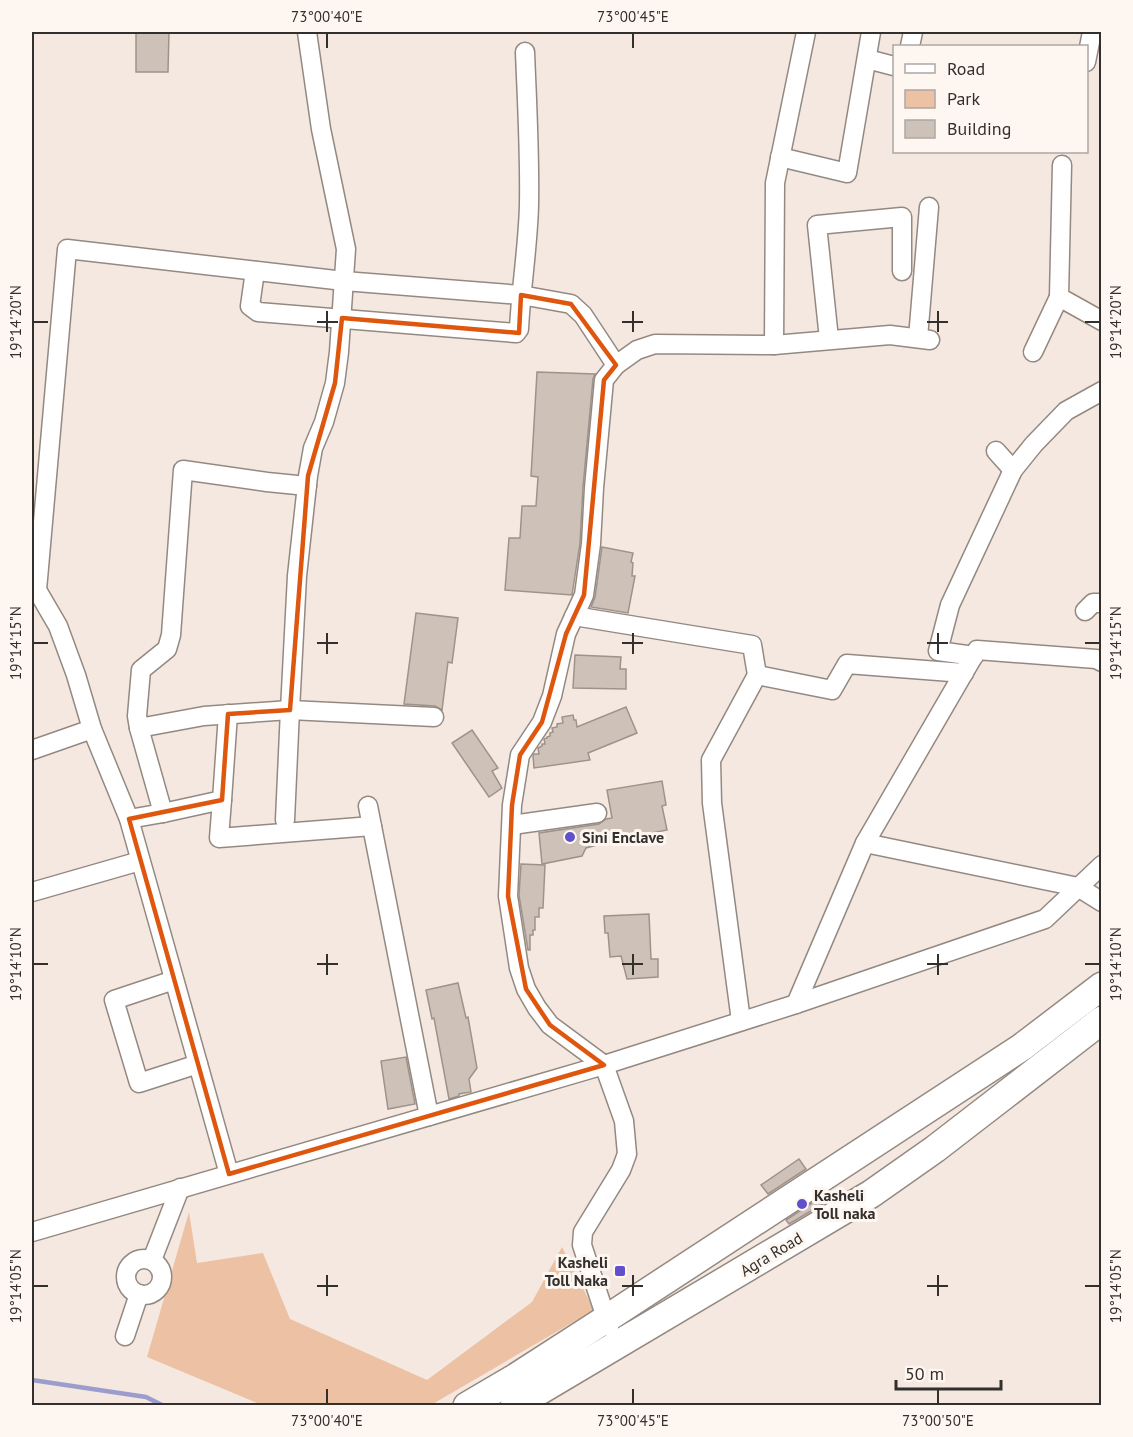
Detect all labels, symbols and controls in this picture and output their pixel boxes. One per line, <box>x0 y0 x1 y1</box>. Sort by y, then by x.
text: 73°00'40"E <box>291 7 363 26</box>
text: 73°00'45"E <box>597 7 669 26</box>
legend <box>893 45 1088 153</box>
text: Road <box>947 57 985 80</box>
text: Park <box>947 87 980 110</box>
text: Building <box>947 117 1011 140</box>
text: 19°14'20"N <box>6 285 25 359</box>
text: 19°14'20"N <box>1106 285 1125 359</box>
text: 19°14'15"N <box>6 606 25 680</box>
text: 19°14'15"N <box>1106 606 1125 680</box>
place label: Sini Enclave <box>582 827 664 847</box>
marker: Sini Enclave <box>563 830 577 844</box>
text: 19°14'10"N <box>6 927 25 1001</box>
text: 19°14'10"N <box>1106 927 1125 1001</box>
place label: Kasheli Toll naka <box>814 1185 876 1223</box>
marker: Kasheli Toll naka <box>795 1197 809 1211</box>
street label: Agra Road <box>736 1228 806 1280</box>
text: 19°14'05"N <box>6 1249 25 1323</box>
text: 19°14'05"N <box>1106 1249 1125 1323</box>
place label: Kasheli Toll Naka <box>545 1252 608 1290</box>
marker: Kasheli Toll Naka <box>613 1264 627 1278</box>
scale bar <box>896 1353 1001 1391</box>
text: 50 m <box>905 1362 944 1385</box>
text: 73°00'40"E <box>291 1411 363 1430</box>
text: 73°00'45"E <box>597 1411 669 1430</box>
text: 73°00'50"E <box>902 1411 974 1430</box>

